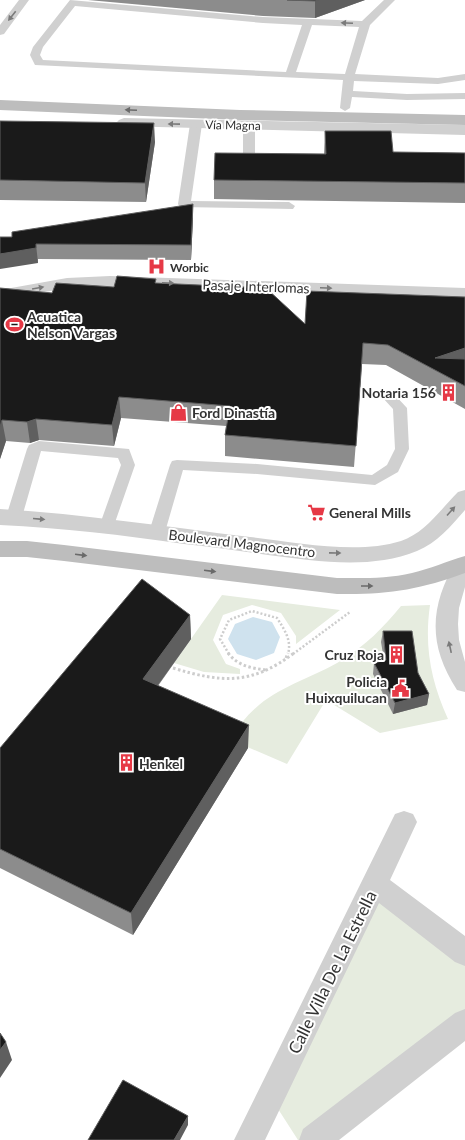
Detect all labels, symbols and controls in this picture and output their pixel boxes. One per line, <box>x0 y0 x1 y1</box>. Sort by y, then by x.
one-way arrow <box>8 10 16 21</box>
one-way arrow <box>341 20 353 27</box>
one-way arrow <box>125 106 137 113</box>
street label: Vía Magna <box>205 117 261 133</box>
one-way arrow <box>167 121 180 127</box>
hospital icon: Worbic <box>147 257 167 277</box>
place label: Worbic <box>170 260 209 275</box>
street label: Pasaje Interlomas <box>202 276 310 296</box>
one-way arrow <box>162 279 174 286</box>
one-way arrow <box>32 285 45 291</box>
one-way arrow <box>320 285 333 291</box>
place label: Acuatica Nelson Vargas <box>26 308 115 341</box>
sports icon: Acuatica Nelson Vargas <box>4 314 24 334</box>
building icon: Notaria 156 <box>439 382 459 402</box>
place label: Notaria 156 <box>362 384 436 401</box>
shop icon: Ford Dinastía <box>169 402 189 422</box>
place label: Ford Dinastía <box>192 404 275 421</box>
supermarket icon: General Mills <box>306 502 326 522</box>
place label: General Mills <box>329 504 411 521</box>
one-way arrow <box>446 506 455 517</box>
one-way arrow <box>33 516 45 522</box>
street label: Boulevard Magnocentro <box>168 526 316 560</box>
one-way arrow <box>329 550 342 556</box>
one-way arrow <box>75 551 87 558</box>
one-way arrow <box>204 567 216 574</box>
one-way arrow <box>361 583 374 589</box>
one-way arrow <box>446 641 452 654</box>
building icon: Cruz Roja <box>387 644 407 664</box>
place label: Cruz Roja <box>325 646 384 663</box>
place label: Policia Huixquilucan <box>305 673 387 706</box>
public building icon: Policia Huixquilucan <box>390 679 410 699</box>
building icon: Henkel <box>116 753 136 773</box>
place label: Henkel <box>139 755 183 772</box>
street label: Calle Villa De La Estrella <box>283 887 381 1057</box>

